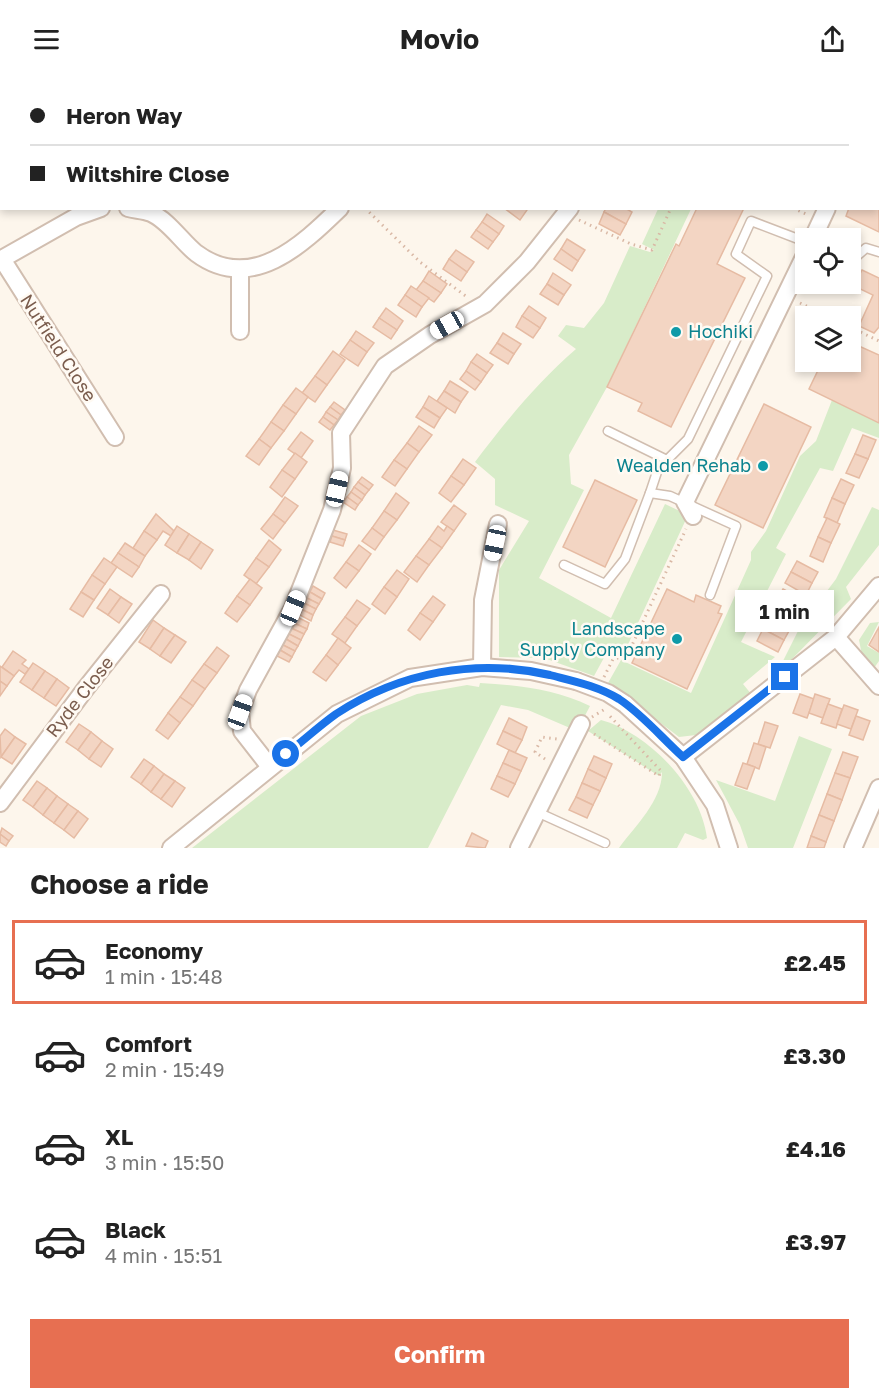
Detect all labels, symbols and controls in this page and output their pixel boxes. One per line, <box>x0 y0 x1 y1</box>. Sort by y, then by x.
icon: menu <box>30 23 63 56</box>
text: Movio <box>400 23 479 55</box>
icon: share <box>816 23 849 56</box>
text: Heron Way <box>66 102 182 129</box>
text: Wiltshire Close <box>66 160 230 187</box>
map controls <box>795 228 861 372</box>
button: locate <box>795 228 861 294</box>
street label: Nutfield Close <box>16 290 102 405</box>
button: layers <box>795 306 861 372</box>
car <box>427 308 467 342</box>
place label: Hochiki <box>688 320 753 342</box>
marker: Hochiki <box>669 325 683 339</box>
place label: Wealden Rehab <box>616 454 751 476</box>
marker: Wealden Rehab <box>756 459 770 473</box>
car <box>324 469 350 509</box>
car <box>482 524 508 562</box>
car <box>278 588 308 628</box>
callout: 1 min <box>736 590 834 632</box>
text: 1 min <box>759 599 810 623</box>
place label: Landscape Supply Company <box>519 617 665 660</box>
marker: Landscape Supply Company <box>670 632 684 646</box>
street label: Ryde Close <box>41 652 118 741</box>
route end <box>771 663 798 690</box>
car <box>225 692 255 732</box>
route start <box>272 740 299 767</box>
text: Choose a ride <box>30 868 209 900</box>
icon: car <box>33 935 87 989</box>
text: Economy <box>105 937 203 964</box>
text: £2.45 <box>784 949 846 976</box>
text: 1 min · 15:48 <box>105 964 223 988</box>
icon: car <box>33 1028 87 1082</box>
text: Comfort <box>105 1030 192 1057</box>
text: £3.30 <box>783 1042 846 1069</box>
text: 2 min · 15:49 <box>105 1057 225 1081</box>
icon: car <box>33 1121 87 1175</box>
text: XL <box>105 1123 133 1150</box>
text: £4.16 <box>785 1135 846 1162</box>
text: 3 min · 15:50 <box>105 1150 224 1174</box>
icon: car <box>33 1214 87 1268</box>
text: Black <box>105 1216 166 1243</box>
text: £3.97 <box>785 1228 846 1255</box>
text: 4 min · 15:51 <box>105 1243 222 1267</box>
button: Confirm <box>30 1319 849 1388</box>

